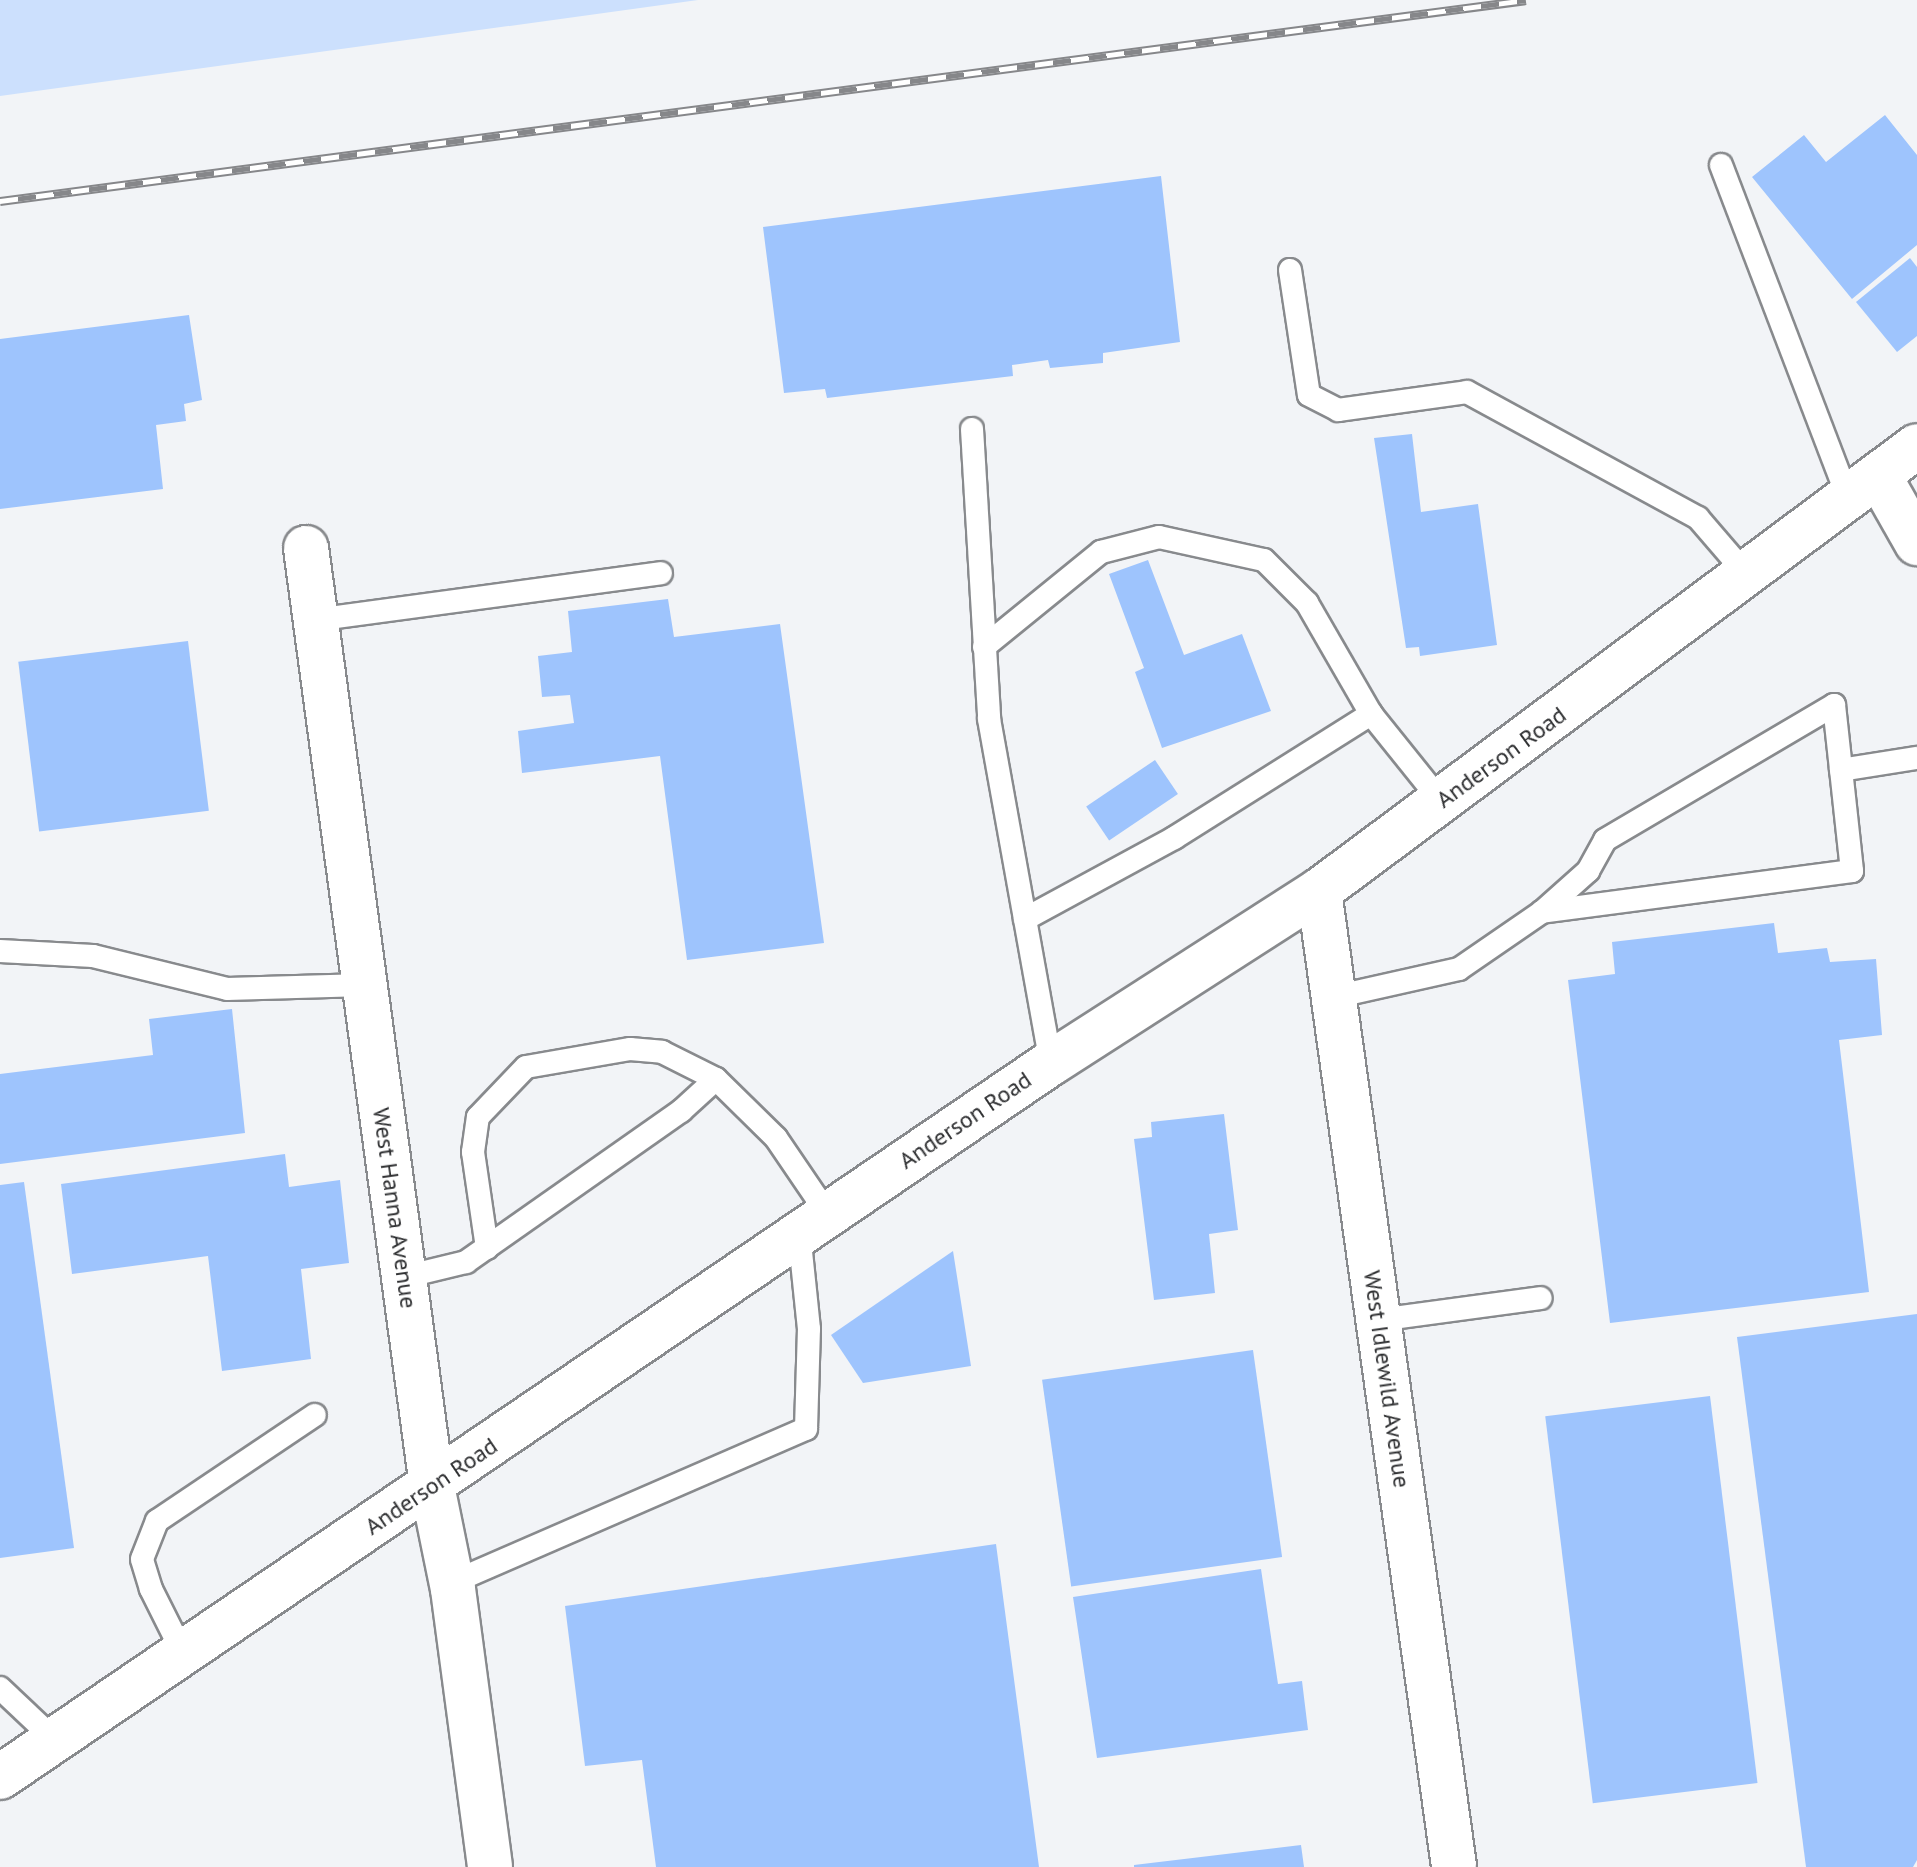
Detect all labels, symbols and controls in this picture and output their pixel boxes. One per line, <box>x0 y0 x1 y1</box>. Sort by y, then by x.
street label: Anderson Road <box>1430 700 1572 814</box>
street label: Anderson Road <box>893 1065 1037 1175</box>
street label: West Hanna Avenue <box>367 1105 423 1311</box>
street label: West Idlewild Avenue <box>1357 1268 1417 1490</box>
street label: Anderson Road <box>359 1431 503 1541</box>

